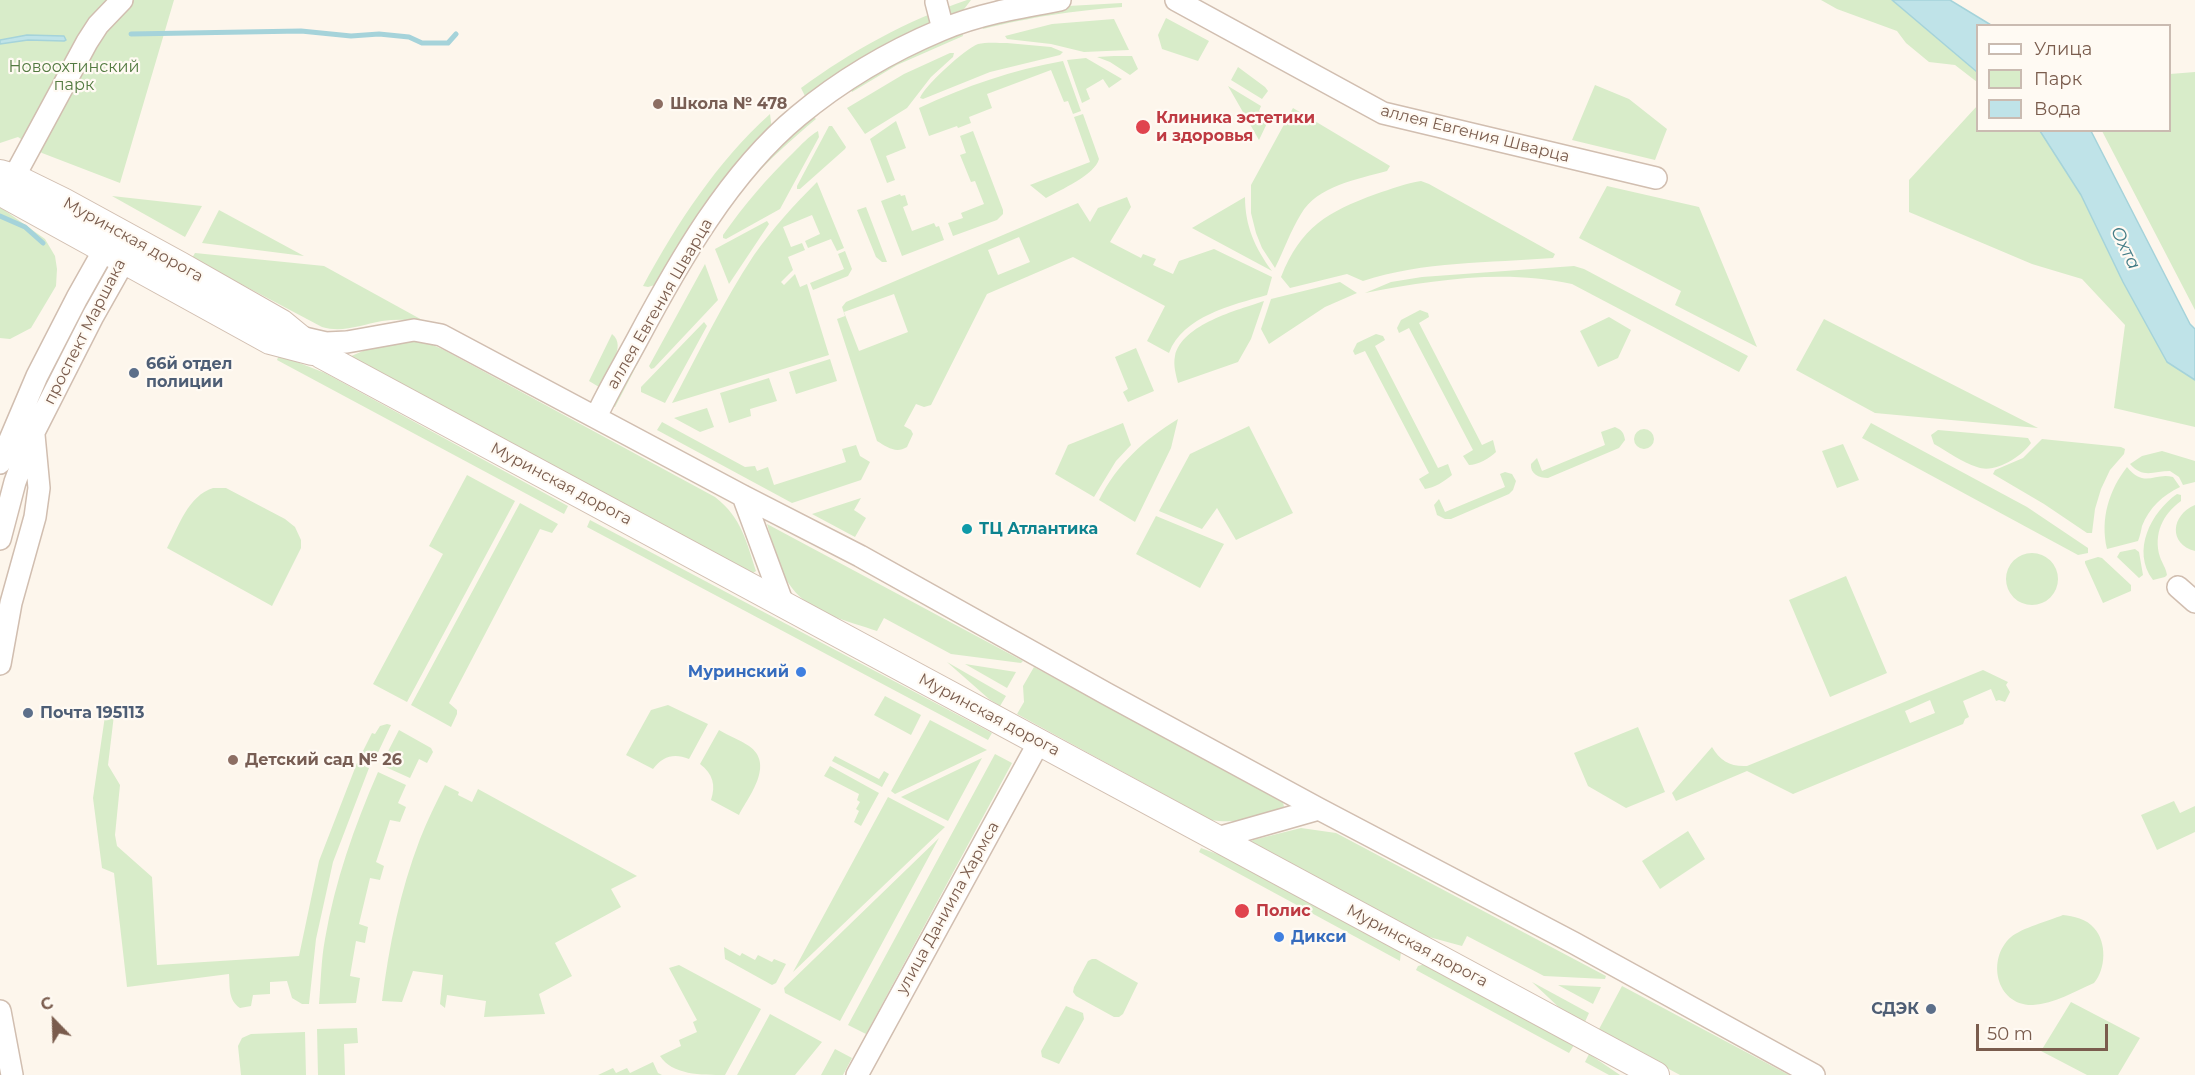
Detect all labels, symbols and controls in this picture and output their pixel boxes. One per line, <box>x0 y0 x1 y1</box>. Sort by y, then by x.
legend <box>1976 24 2171 132</box>
text: Улица <box>2034 38 2092 60</box>
park label: Новоохтинский парк <box>8 57 140 95</box>
text: Парк <box>2034 68 2082 90</box>
place label: Школа № 478 <box>670 94 787 114</box>
marker: Школа № 478 <box>651 97 665 111</box>
text: Вода <box>2034 98 2081 120</box>
street label: аллея Евгения Шварца <box>1379 101 1571 167</box>
place label: Клиника эстетики и здоровья <box>1156 108 1315 146</box>
marker: Клиника эстетики и здоровья <box>1134 118 1152 136</box>
street label: Муринская дорога <box>60 194 206 286</box>
street label: аллея Евгения Шварца <box>603 215 717 393</box>
water label: Охта <box>2105 223 2145 273</box>
street label: проспект Маршака <box>40 256 130 408</box>
place label: 66й отдел полиции <box>146 354 232 392</box>
marker: 66й отдел полиции <box>127 366 141 380</box>
street label: Муринская дорога <box>487 439 635 529</box>
place label: ТЦ Атлантика <box>979 519 1098 539</box>
marker: ТЦ Атлантика <box>960 522 974 536</box>
place label: Муринский <box>688 662 789 682</box>
marker: Муринский <box>794 665 808 679</box>
street label: Муринская дорога <box>915 670 1063 760</box>
place label: Почта 195113 <box>40 703 144 723</box>
marker: Почта 195113 <box>21 706 35 720</box>
place label: Детский сад № 26 <box>245 750 402 770</box>
marker: Детский сад № 26 <box>226 753 240 767</box>
street label: улица Даниила Хармса <box>893 818 1003 998</box>
place label: Полис <box>1256 901 1311 921</box>
street label: Муринская дорога <box>1343 901 1491 991</box>
marker: Полис <box>1233 902 1251 920</box>
place label: Дикси <box>1291 927 1347 947</box>
marker: Дикси <box>1272 930 1286 944</box>
north arrow <box>24 991 84 1051</box>
text: С <box>38 993 56 1015</box>
place label: СДЭК <box>1871 999 1919 1019</box>
marker: СДЭК <box>1924 1002 1938 1016</box>
scale bar <box>1979 1012 2111 1050</box>
text: 50 m <box>1987 1023 2033 1045</box>

